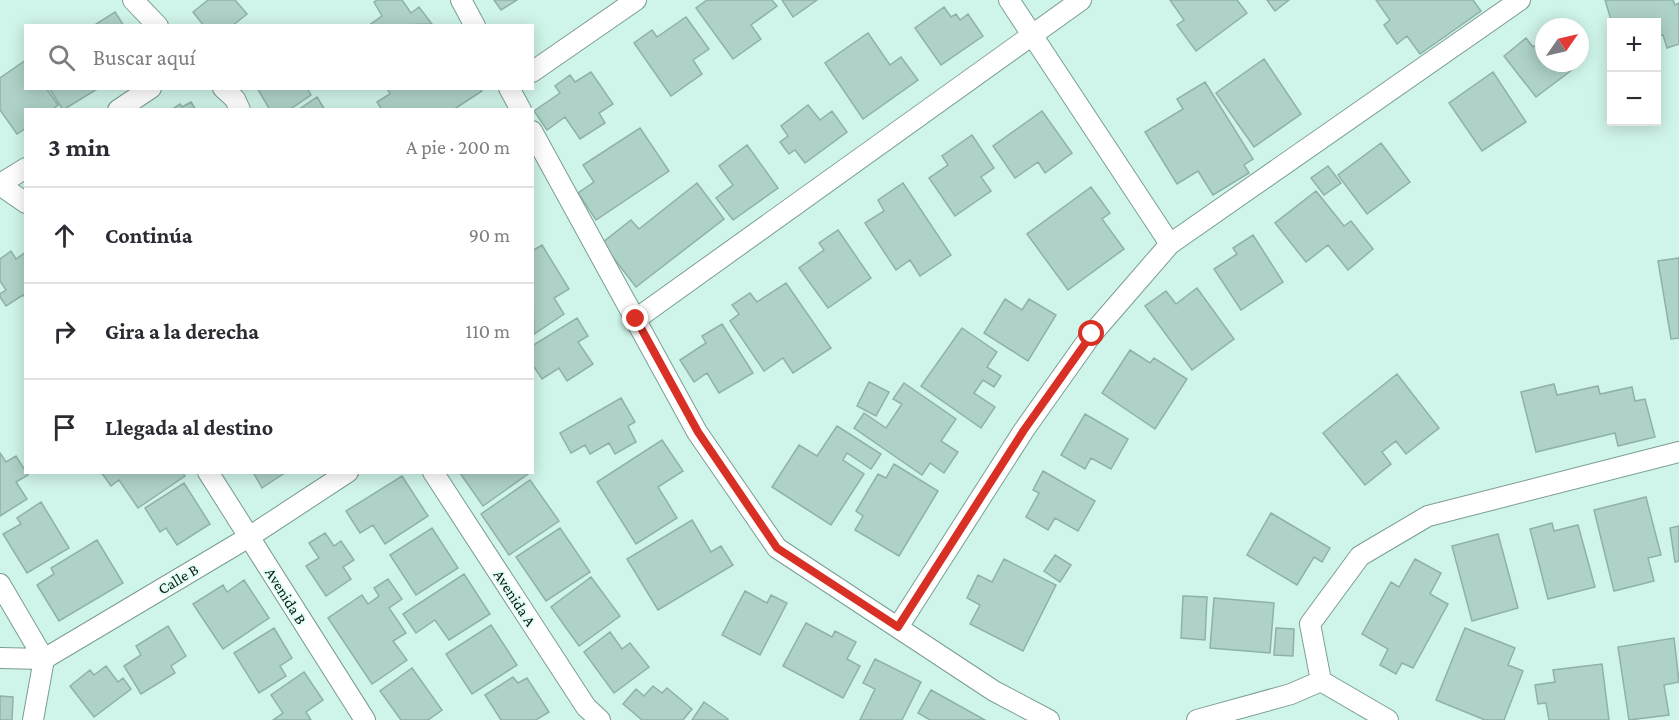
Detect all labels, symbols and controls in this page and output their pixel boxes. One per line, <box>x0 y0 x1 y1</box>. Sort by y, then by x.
north arrow <box>1535 18 1589 72</box>
map controls <box>1607 18 1661 126</box>
button: + <box>1607 18 1661 72</box>
search box <box>24 24 534 90</box>
icon: search <box>45 41 78 74</box>
text: Buscar aquí <box>93 45 195 70</box>
button: − <box>1607 72 1661 126</box>
text: 3 min <box>48 133 110 162</box>
text: A pie · 200 m <box>406 136 510 158</box>
icon: ahead <box>48 219 81 252</box>
text: Continúa <box>105 223 192 248</box>
text: 90 m <box>469 224 510 246</box>
route end <box>622 305 648 331</box>
icon: right <box>48 315 81 348</box>
text: Gira a la derecha <box>105 319 259 344</box>
text: 110 m <box>466 320 510 342</box>
route start <box>1078 320 1104 346</box>
icon: arrive <box>48 411 81 444</box>
text: Llegada al destino <box>105 415 273 440</box>
street label: Calle B <box>155 560 201 598</box>
street label: Avenida B <box>262 565 310 628</box>
street label: Avenida A <box>491 567 540 630</box>

